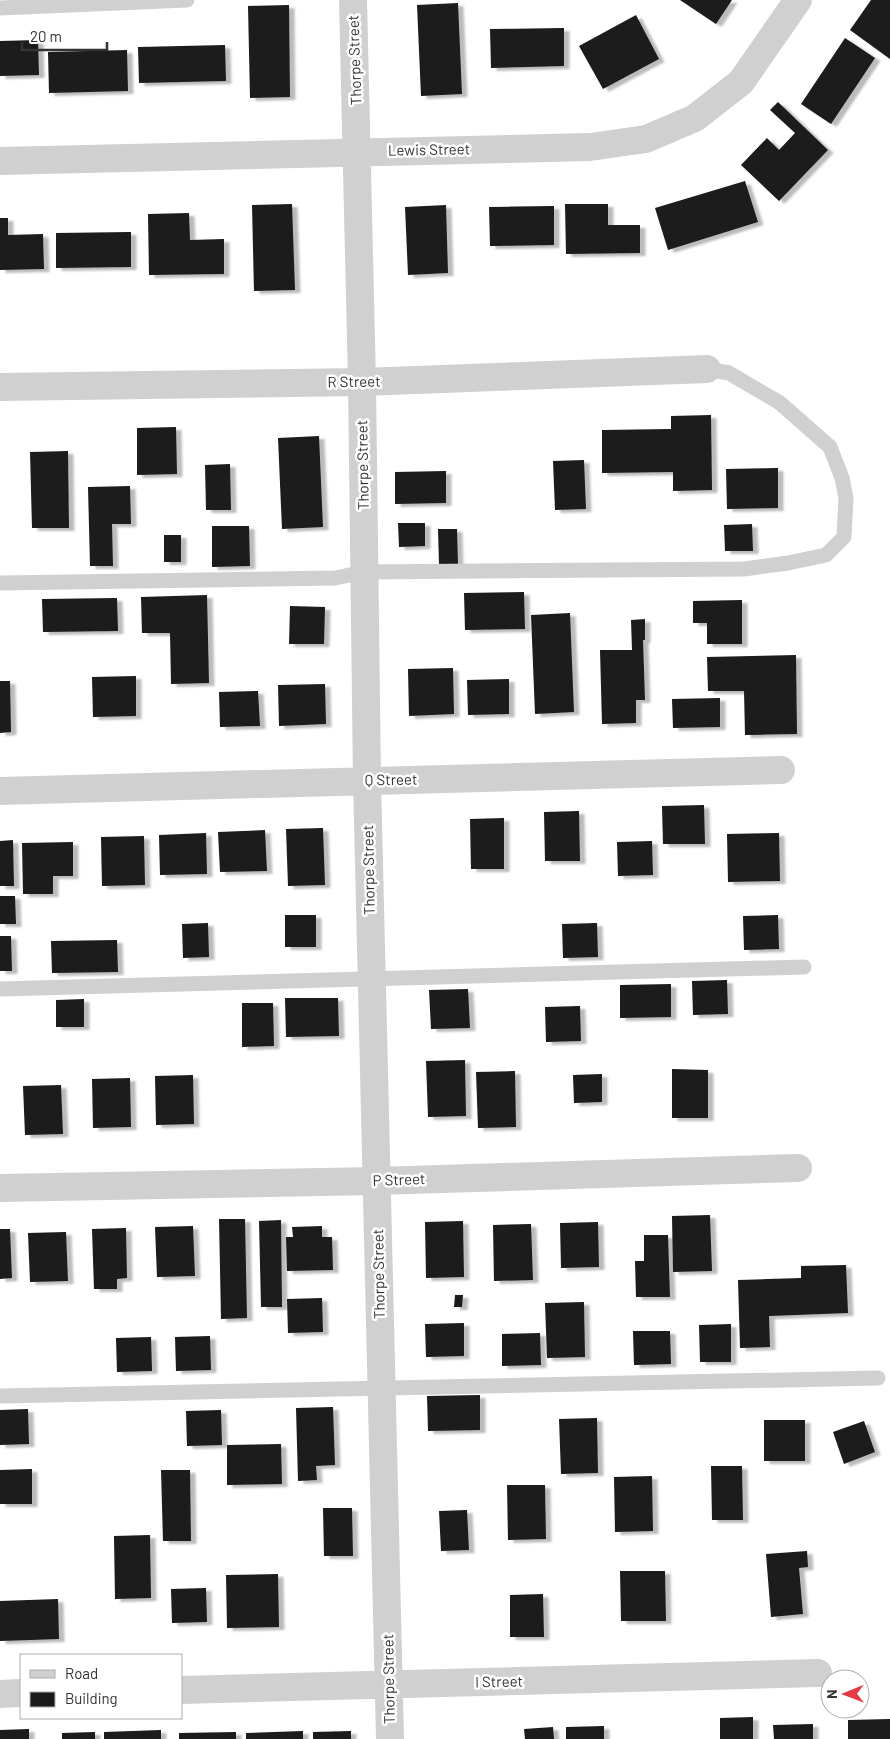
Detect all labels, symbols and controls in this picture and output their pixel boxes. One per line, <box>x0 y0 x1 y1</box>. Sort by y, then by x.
street label: Thorpe Street <box>343 15 365 105</box>
scale bar <box>22 20 108 52</box>
text: 20 m <box>30 27 62 45</box>
street label: Lewis Street <box>388 139 470 159</box>
street label: R Street <box>327 372 381 390</box>
street label: Thorpe Street <box>352 420 372 510</box>
street label: Q Street <box>365 770 417 788</box>
street label: Thorpe Street <box>358 825 378 915</box>
street label: P Street <box>372 1169 426 1189</box>
street label: Thorpe Street <box>368 1229 388 1319</box>
street label: Thorpe Street <box>378 1634 398 1724</box>
legend <box>20 1654 182 1719</box>
text: Road <box>65 1664 98 1682</box>
north arrow <box>820 1669 870 1719</box>
street label: I Street <box>475 1672 523 1690</box>
text: Building <box>65 1689 118 1707</box>
text: N <box>823 1689 840 1699</box>

